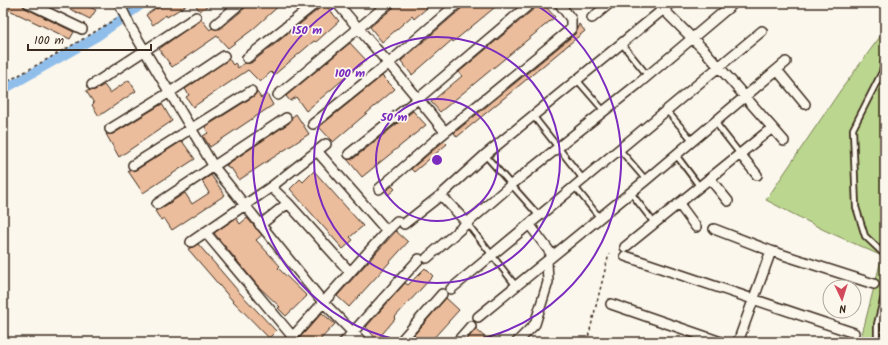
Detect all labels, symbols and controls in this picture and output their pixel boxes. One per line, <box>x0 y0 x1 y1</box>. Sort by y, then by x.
text: 150 m <box>292 21 322 40</box>
scale bar <box>28 26 151 52</box>
text: 100 m <box>34 31 65 50</box>
text: 100 m <box>335 64 365 83</box>
text: 50 m <box>380 108 408 127</box>
centre of rings <box>430 153 444 167</box>
north arrow <box>822 279 862 319</box>
text: N <box>838 299 847 317</box>

